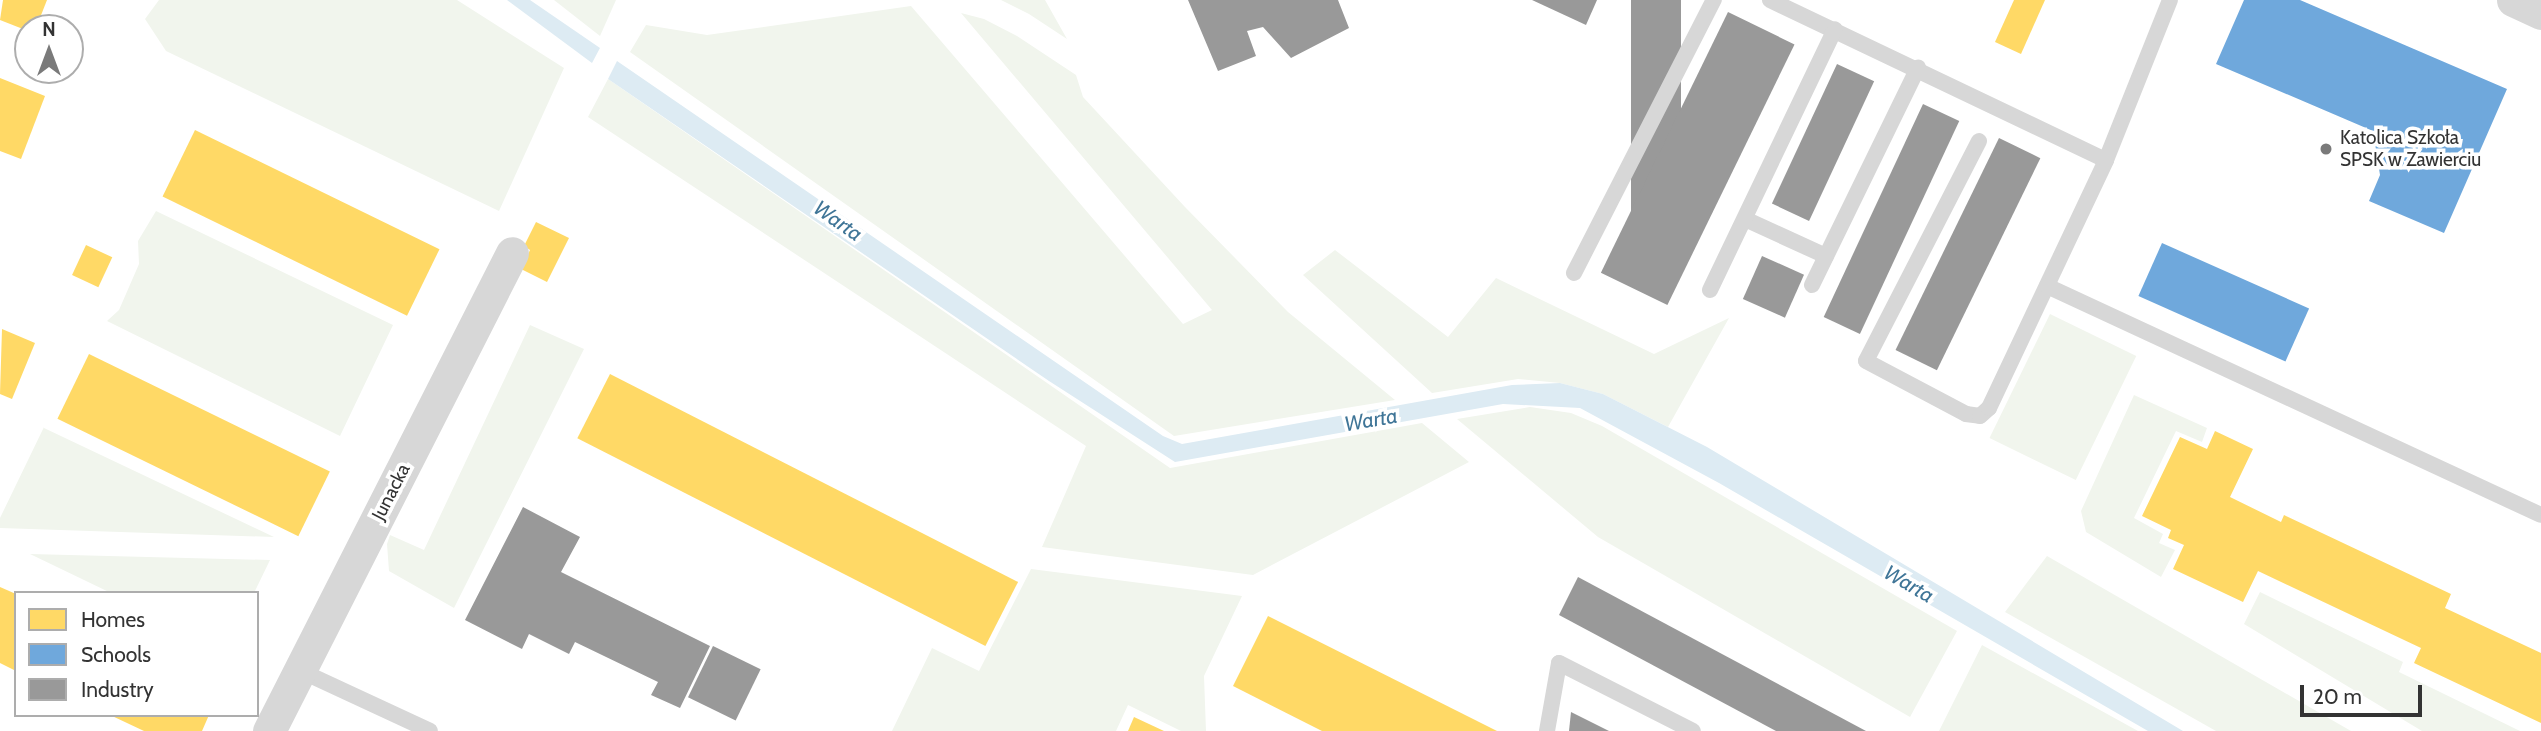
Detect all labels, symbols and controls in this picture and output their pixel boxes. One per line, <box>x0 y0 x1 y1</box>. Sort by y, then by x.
north arrow <box>14 14 84 84</box>
text: N <box>42 18 56 41</box>
place label: Katolica Szkoła SPSK w Zawierciu <box>2340 127 2481 171</box>
marker: Katolica Szkoła SPSK w Zawierciu <box>2318 141 2334 157</box>
water label: Warta <box>809 195 867 247</box>
water label: Warta <box>1342 403 1400 437</box>
street label: Junacka <box>367 460 415 524</box>
water label: Warta <box>1880 560 1938 608</box>
legend <box>14 591 259 717</box>
text: Homes <box>81 607 145 632</box>
text: Schools <box>81 642 151 667</box>
scale bar <box>2303 672 2426 716</box>
text: Industry <box>81 677 154 702</box>
text: 20 m <box>2313 684 2362 709</box>

